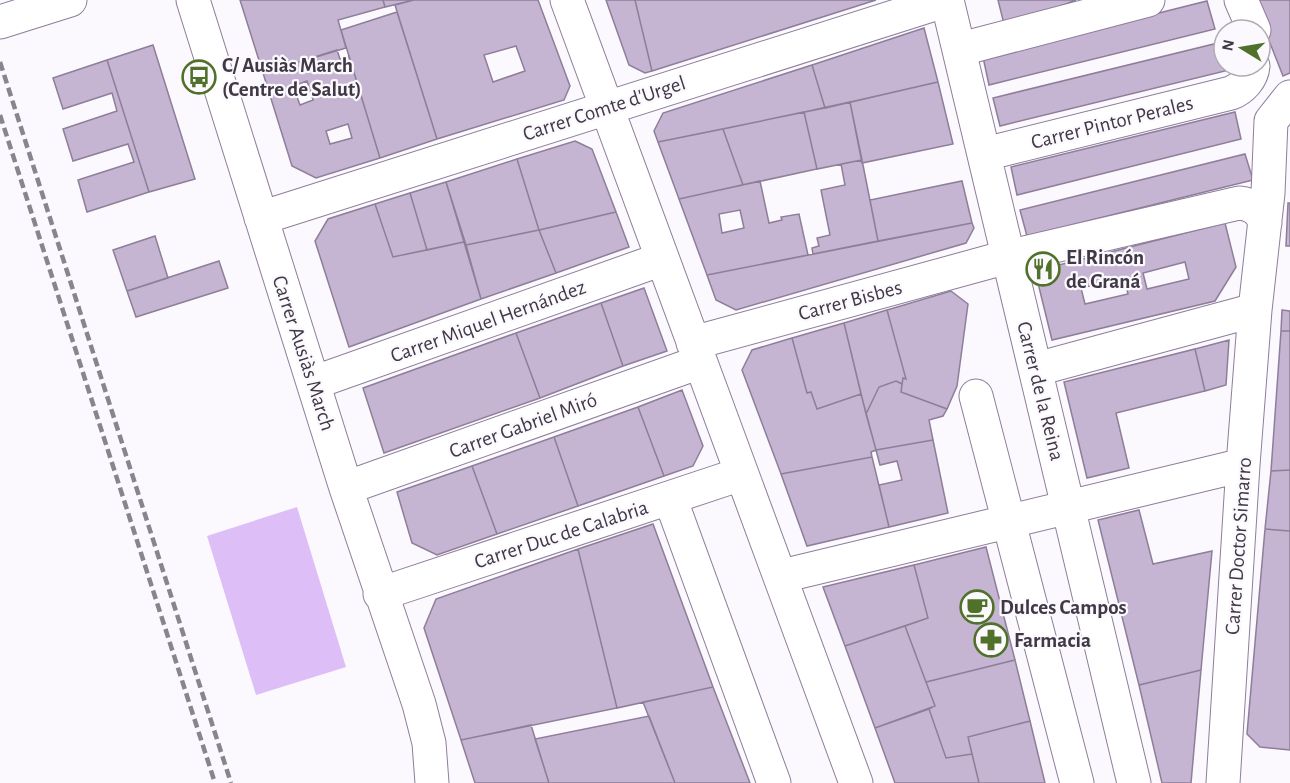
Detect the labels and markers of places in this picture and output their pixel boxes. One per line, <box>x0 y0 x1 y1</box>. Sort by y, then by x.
place label: C/ Ausiàs March (Centre de Salut) <box>222 55 361 100</box>
bus stop icon: C/ Ausiàs March (Centre de Salut) <box>181 59 217 95</box>
place label: El Rincón de Graná <box>1066 247 1144 292</box>
restaurant icon: El Rincón de Graná <box>1025 251 1061 287</box>
cafe icon: Dulces Campos <box>959 589 995 625</box>
place label: Dulces Campos <box>1000 597 1127 618</box>
pharmacy icon: Farmacia <box>973 622 1009 658</box>
place label: Farmacia <box>1014 630 1091 651</box>

